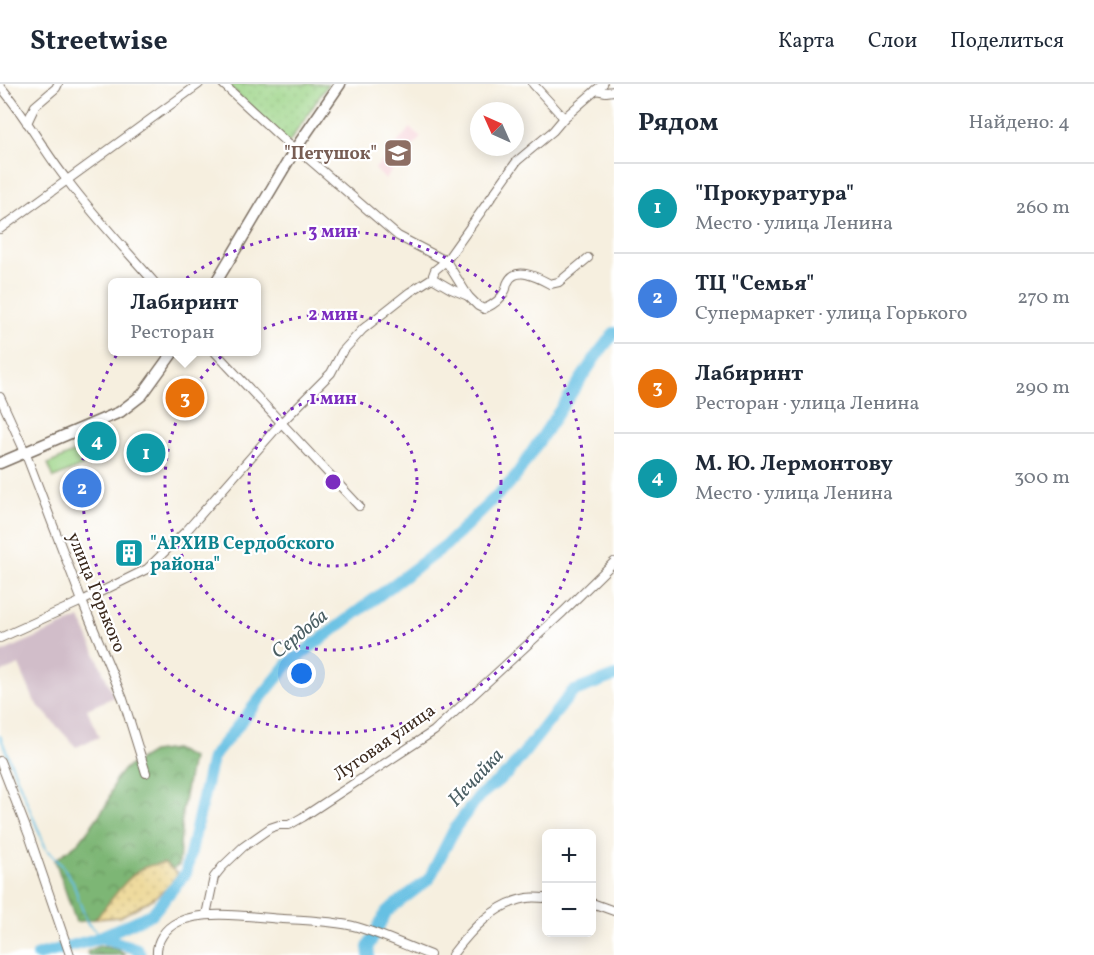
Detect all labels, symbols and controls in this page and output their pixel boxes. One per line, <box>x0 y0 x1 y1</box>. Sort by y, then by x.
text: Streetwise <box>30 22 168 61</box>
text: Карта <box>778 27 835 56</box>
text: Слои <box>868 27 917 56</box>
text: Поделиться <box>950 27 1064 56</box>
north arrow <box>470 102 524 156</box>
text: Рядом <box>638 105 718 141</box>
text: Найдено: 4 <box>969 109 1070 137</box>
school or university icon: "Петушок" <box>382 137 414 169</box>
place label: "Петушок" <box>284 142 377 167</box>
text: "Прокуратура" <box>695 179 854 210</box>
text: 1 <box>653 194 662 222</box>
text: 260 m <box>1015 194 1070 222</box>
text: Место · улица Ленина <box>695 210 893 238</box>
text: 3 мин <box>308 220 358 245</box>
text: ТЦ "Семья" <box>695 269 814 300</box>
popup <box>108 278 261 356</box>
text: 2 <box>652 284 663 312</box>
text: 270 m <box>1017 284 1070 312</box>
text: Лабиринт <box>130 288 239 319</box>
text: Супермаркет · улица Горького <box>695 300 967 328</box>
text: 2 мин <box>308 303 358 328</box>
text: Ресторан <box>130 319 214 347</box>
text: Лабиринт <box>695 359 803 390</box>
text: 3 <box>652 374 663 402</box>
text: 290 m <box>1015 374 1070 402</box>
pin: 3 <box>166 376 204 420</box>
text: 1 мин <box>309 387 357 412</box>
text: Ресторан · улица Ленина <box>695 390 920 418</box>
pin: 4 <box>78 418 116 464</box>
pin: 1 <box>126 430 166 476</box>
text: М. Ю. Лермонтову <box>695 449 893 480</box>
text: 4 <box>651 464 664 492</box>
text: 300 m <box>1014 464 1070 492</box>
pin: 2 <box>62 466 101 510</box>
centre of rings <box>323 472 343 492</box>
text: Место · улица Ленина <box>695 480 893 508</box>
street label: улица Горького <box>60 529 131 656</box>
place label: "АРХИВ Сердобского района" <box>150 532 335 578</box>
building icon: "АРХИВ Сердобского района" <box>113 537 145 569</box>
water label: Сердоба <box>266 603 335 666</box>
your location <box>287 659 316 688</box>
street label: Луговая улица <box>329 699 441 788</box>
water label: Нечайка <box>442 743 511 814</box>
map controls <box>542 829 596 937</box>
button: + <box>542 829 596 883</box>
button: − <box>542 883 596 937</box>

